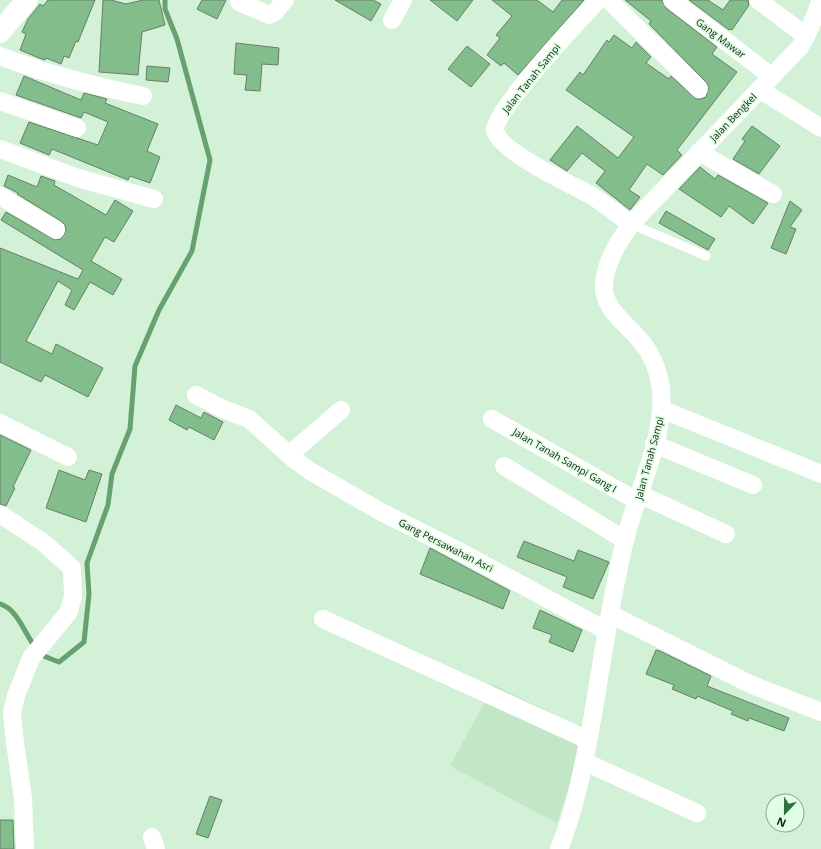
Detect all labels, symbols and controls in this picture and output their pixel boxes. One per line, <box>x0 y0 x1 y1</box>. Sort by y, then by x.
street label: Gang Mawar <box>693 15 749 61</box>
street label: Jalan Tanah Sampi <box>498 40 563 116</box>
street label: Jalan Bengkel <box>706 90 760 145</box>
street label: Jalan Tanah Sampi <box>631 415 667 502</box>
street label: Jalan Tanah Sampi Gang I <box>510 424 620 496</box>
street label: Gang Persawahan Asri <box>396 515 496 575</box>
north arrow <box>765 793 805 833</box>
text: N <box>774 814 788 831</box>

